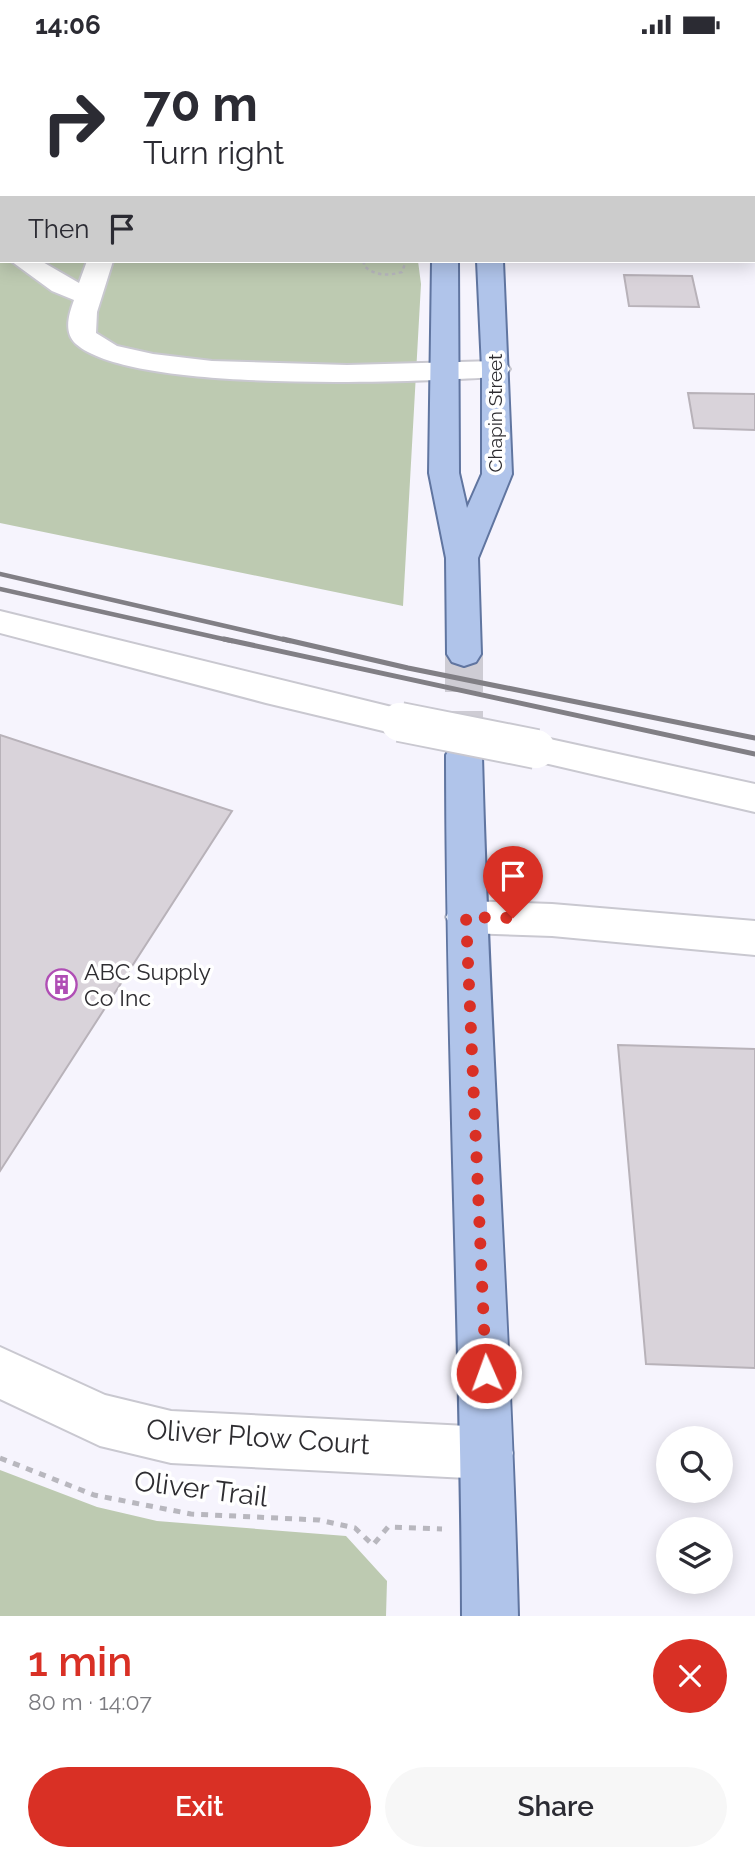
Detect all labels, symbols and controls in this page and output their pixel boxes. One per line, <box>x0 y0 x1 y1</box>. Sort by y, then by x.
text: 14:06 <box>35 10 101 40</box>
text: 70 m <box>143 75 258 132</box>
icon: right <box>28 77 119 168</box>
text: Turn right <box>143 134 284 171</box>
icon: arrive <box>103 210 141 248</box>
text: Then <box>28 214 89 244</box>
street label: Chapin Street <box>484 353 506 472</box>
pin <box>483 846 543 918</box>
icon: arrive <box>494 857 532 895</box>
place label: ABC Supply Co Inc <box>84 958 211 1011</box>
building icon: ABC Supply Co Inc <box>44 967 78 1001</box>
position arrow <box>449 1336 523 1410</box>
street label: Oliver Plow Court <box>145 1413 371 1461</box>
map controls <box>656 1426 733 1594</box>
button: search <box>656 1426 733 1503</box>
street label: Oliver Trail <box>132 1464 270 1514</box>
button: layers <box>656 1517 733 1594</box>
text: 1 min <box>28 1637 132 1686</box>
button: close <box>653 1639 727 1713</box>
text: 80 m · 14:07 <box>28 1688 152 1715</box>
button: Exit <box>28 1767 371 1847</box>
button: Share <box>385 1767 727 1847</box>

